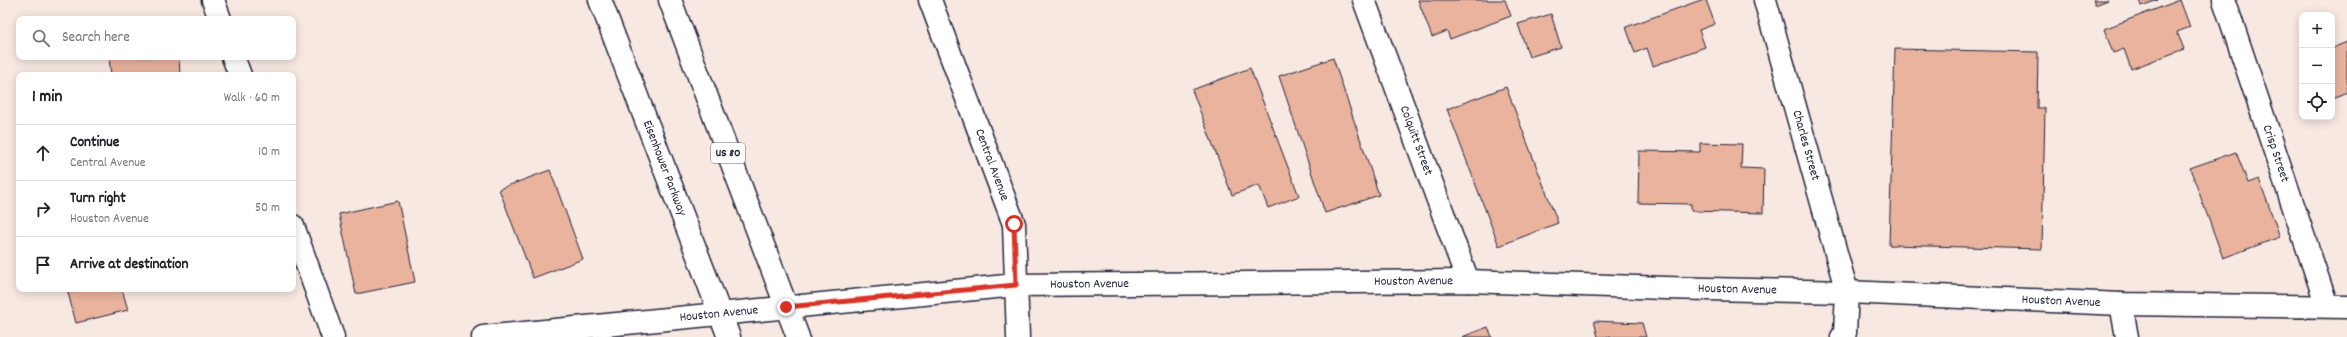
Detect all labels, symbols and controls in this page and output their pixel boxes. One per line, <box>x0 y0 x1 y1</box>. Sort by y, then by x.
map controls <box>2299 12 2335 120</box>
button: + <box>2299 12 2335 48</box>
search box <box>16 16 296 60</box>
icon: search <box>30 27 52 49</box>
text: Search here <box>62 27 130 49</box>
button: − <box>2299 48 2335 84</box>
button: locate <box>2299 84 2335 120</box>
text: 1 min <box>32 86 62 110</box>
text: Walk · 60 m <box>224 89 280 108</box>
street label: Colquitt Street <box>1394 103 1438 179</box>
street label: Charles Street <box>1787 108 1825 183</box>
street label: Eisenhower Parkway <box>637 117 692 219</box>
street label: Crisp Street <box>2257 122 2294 185</box>
street label: Central Avenue <box>970 126 1014 204</box>
text: Continue <box>70 132 119 154</box>
icon: ahead <box>32 142 54 164</box>
text: 10 m <box>258 143 280 162</box>
road number: US 80 <box>711 143 745 163</box>
text: Central Avenue <box>70 154 146 173</box>
text: Turn right <box>70 188 126 210</box>
icon: right <box>32 198 54 220</box>
text: 50 m <box>255 199 280 218</box>
text: Houston Avenue <box>70 210 149 229</box>
route start <box>1005 215 1023 233</box>
icon: arrive <box>32 254 54 276</box>
text: Arrive at destination <box>70 254 188 276</box>
street label: Houston Avenue <box>1374 272 1453 291</box>
street label: Houston Avenue <box>1050 274 1129 294</box>
street label: Houston Avenue <box>1698 279 1777 300</box>
street label: Houston Avenue <box>2021 290 2101 313</box>
route end <box>777 298 795 316</box>
street label: Houston Avenue <box>679 301 759 327</box>

